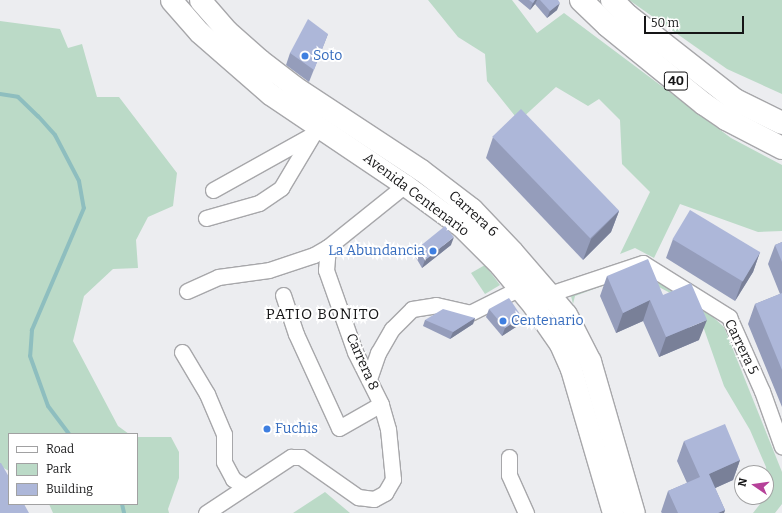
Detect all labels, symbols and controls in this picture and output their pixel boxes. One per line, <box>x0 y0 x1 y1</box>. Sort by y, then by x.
scale bar <box>646 8 746 34</box>
text: 50 m <box>651 16 679 30</box>
place label: Soto <box>313 48 342 64</box>
marker: Soto <box>300 51 310 61</box>
road number: 40 <box>663 70 689 92</box>
street label: Avenida Centenario <box>360 150 472 240</box>
street label: Carrera 6 <box>445 188 501 240</box>
place label: La Abundancia <box>328 243 425 259</box>
marker: La Abundancia <box>428 246 438 256</box>
district label: PATIO BONITO <box>266 306 380 324</box>
place label: Centenario <box>511 313 583 329</box>
marker: Centenario <box>498 316 508 326</box>
street label: Carrera 5 <box>720 317 762 377</box>
street label: Carrera 8 <box>342 331 382 393</box>
place label: Fuchis <box>275 421 318 437</box>
marker: Fuchis <box>262 424 272 434</box>
legend <box>8 433 138 505</box>
text: Road <box>46 442 74 456</box>
text: Park <box>46 462 71 476</box>
north arrow <box>734 465 774 505</box>
text: N <box>736 477 750 488</box>
text: Building <box>46 482 93 496</box>

